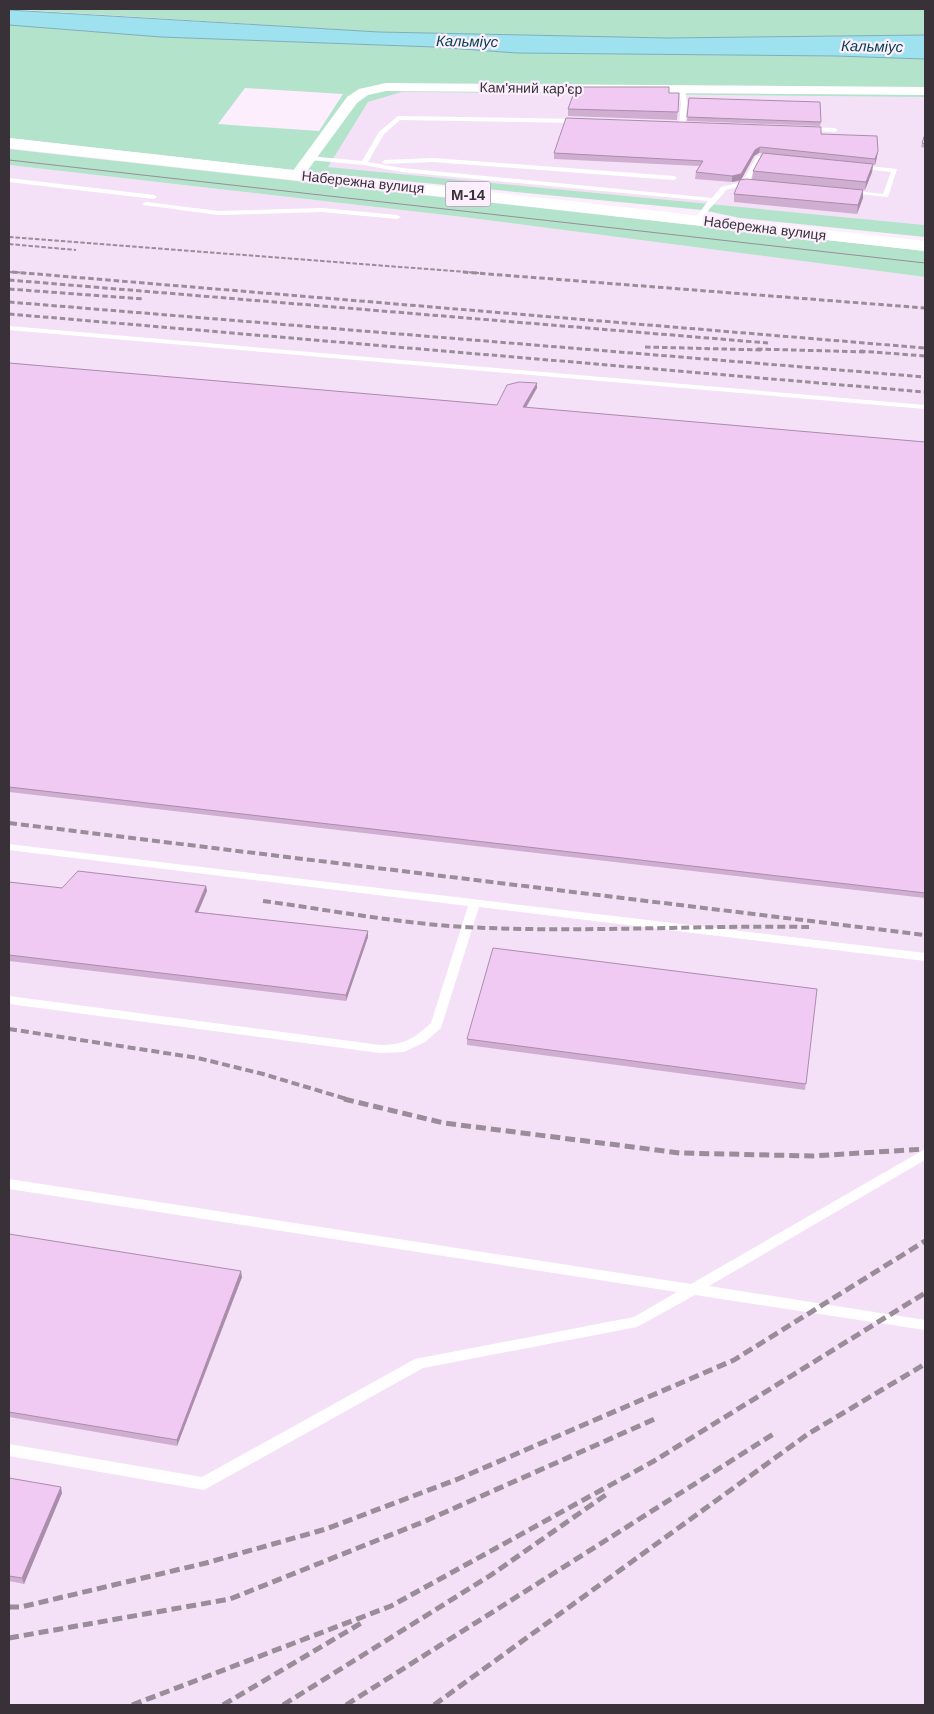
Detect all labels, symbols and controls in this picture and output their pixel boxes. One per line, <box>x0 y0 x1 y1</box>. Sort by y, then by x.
water label: Кальміус <box>436 32 499 50</box>
water label: Кальміус <box>841 37 904 55</box>
street label: Кам'яний кар'єр <box>480 79 583 97</box>
street label: Набережна вулиця <box>301 168 425 196</box>
road number: М-14 <box>446 182 490 206</box>
street label: Набережна вулиця <box>703 213 827 243</box>

